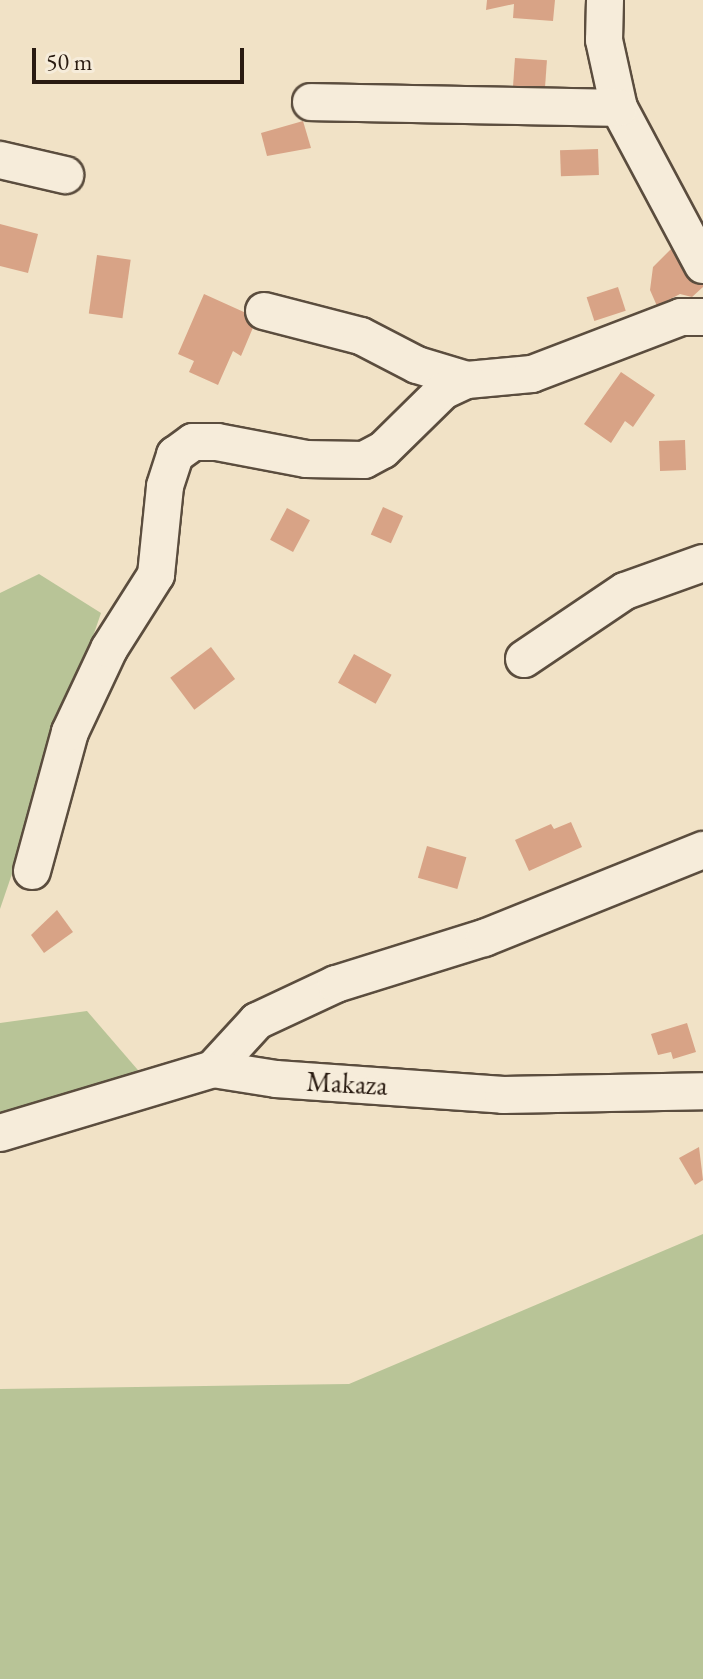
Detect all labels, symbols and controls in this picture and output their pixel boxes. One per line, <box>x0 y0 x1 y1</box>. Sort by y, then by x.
scale bar <box>36 32 248 82</box>
text: 50 m <box>46 46 93 77</box>
street label: Makaza <box>306 1064 388 1102</box>

